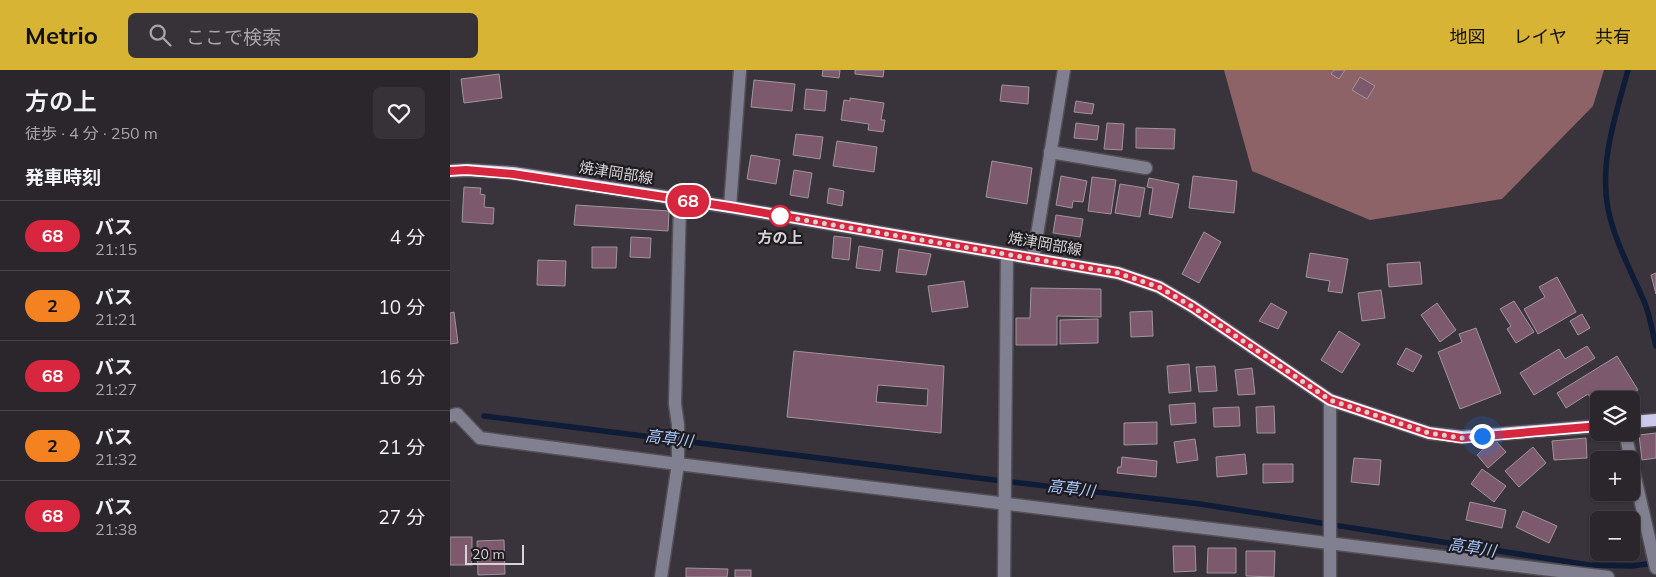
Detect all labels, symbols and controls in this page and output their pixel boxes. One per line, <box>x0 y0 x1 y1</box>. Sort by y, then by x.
search box <box>128 13 478 58</box>
text: Metrio <box>25 20 98 50</box>
icon: search <box>146 21 174 49</box>
text: ここで検索 <box>186 25 281 49</box>
text: 地図 <box>1450 25 1486 48</box>
text: レイヤ <box>1514 25 1567 48</box>
text: 共有 <box>1595 25 1631 48</box>
text: 方の上 <box>25 86 97 116</box>
button: heart <box>373 87 425 139</box>
text: 徒歩 · 4 分 · 250 m <box>25 123 158 143</box>
street label: 焼津岡部線 <box>578 157 655 188</box>
text: 発車時刻 <box>25 165 101 189</box>
line badge: 68 <box>666 185 710 217</box>
text: 68 <box>677 189 699 212</box>
marker: 方の上 <box>769 205 791 227</box>
text: バス <box>95 215 133 239</box>
text: 68 <box>42 224 63 247</box>
text: 4 分 <box>390 225 425 249</box>
place label: 方の上 <box>757 228 803 247</box>
street label: 焼津岡部線 <box>1006 228 1084 259</box>
text: 21:15 <box>95 239 137 259</box>
text: バス <box>95 285 133 309</box>
text: 2 <box>47 294 58 317</box>
text: 10 分 <box>378 295 425 319</box>
text: 21:21 <box>95 309 137 329</box>
text: バス <box>95 355 133 379</box>
text: 68 <box>42 364 63 387</box>
text: 16 分 <box>378 365 425 389</box>
text: 21:27 <box>95 379 137 399</box>
map controls <box>1590 391 1640 561</box>
button: layers <box>1590 391 1640 441</box>
your location <box>1470 424 1495 449</box>
text: バス <box>95 425 133 449</box>
water label: 高草川 <box>644 425 696 451</box>
text: 2 <box>47 434 58 457</box>
text: 21 分 <box>378 435 425 459</box>
text: 21:32 <box>95 449 137 469</box>
button: + <box>1590 451 1640 501</box>
water label: 高草川 <box>1046 475 1098 501</box>
text: バス <box>95 495 133 519</box>
text: 68 <box>42 504 63 527</box>
text: 27 分 <box>378 505 425 529</box>
button: − <box>1590 511 1640 561</box>
text: 21:38 <box>95 519 137 539</box>
water label: 高草川 <box>1447 533 1499 561</box>
scale bar <box>465 542 524 565</box>
text: 20 m <box>472 545 505 563</box>

